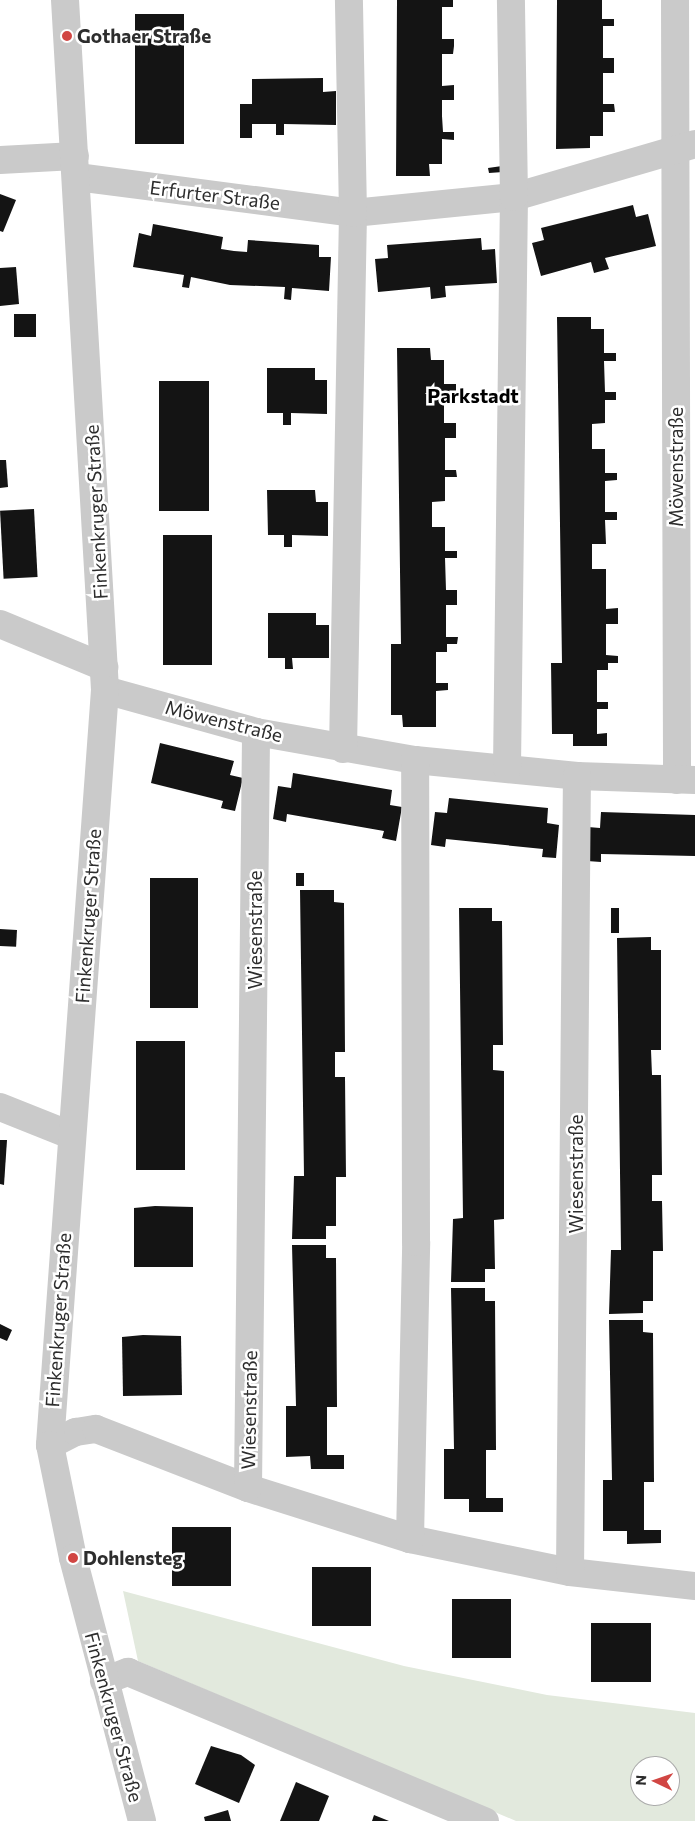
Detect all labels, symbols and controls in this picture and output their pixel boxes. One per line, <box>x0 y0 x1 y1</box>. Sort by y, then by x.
place label: Gothaer Straße <box>77 25 211 47</box>
marker: Gothaer Straße <box>61 30 73 42</box>
street label: Erfurter Straße <box>149 176 281 214</box>
district label: Parkstadt <box>427 383 519 407</box>
street label: Möwenstraße <box>665 407 687 527</box>
street label: Finkenkruger Straße <box>80 424 112 600</box>
street label: Möwenstraße <box>163 695 285 747</box>
street label: Finkenkruger Straße <box>71 828 105 1004</box>
street label: Wiesenstraße <box>244 870 266 990</box>
street label: Wiesenstraße <box>565 1114 587 1234</box>
street label: Finkenkruger Straße <box>41 1232 75 1408</box>
street label: Wiesenstraße <box>237 1350 261 1470</box>
place label: Dohlensteg <box>83 1547 183 1569</box>
marker: Dohlensteg <box>67 1552 79 1564</box>
street label: Finkenkruger Straße <box>80 1630 148 1804</box>
north arrow <box>630 1756 680 1806</box>
text: N <box>632 1775 649 1786</box>

